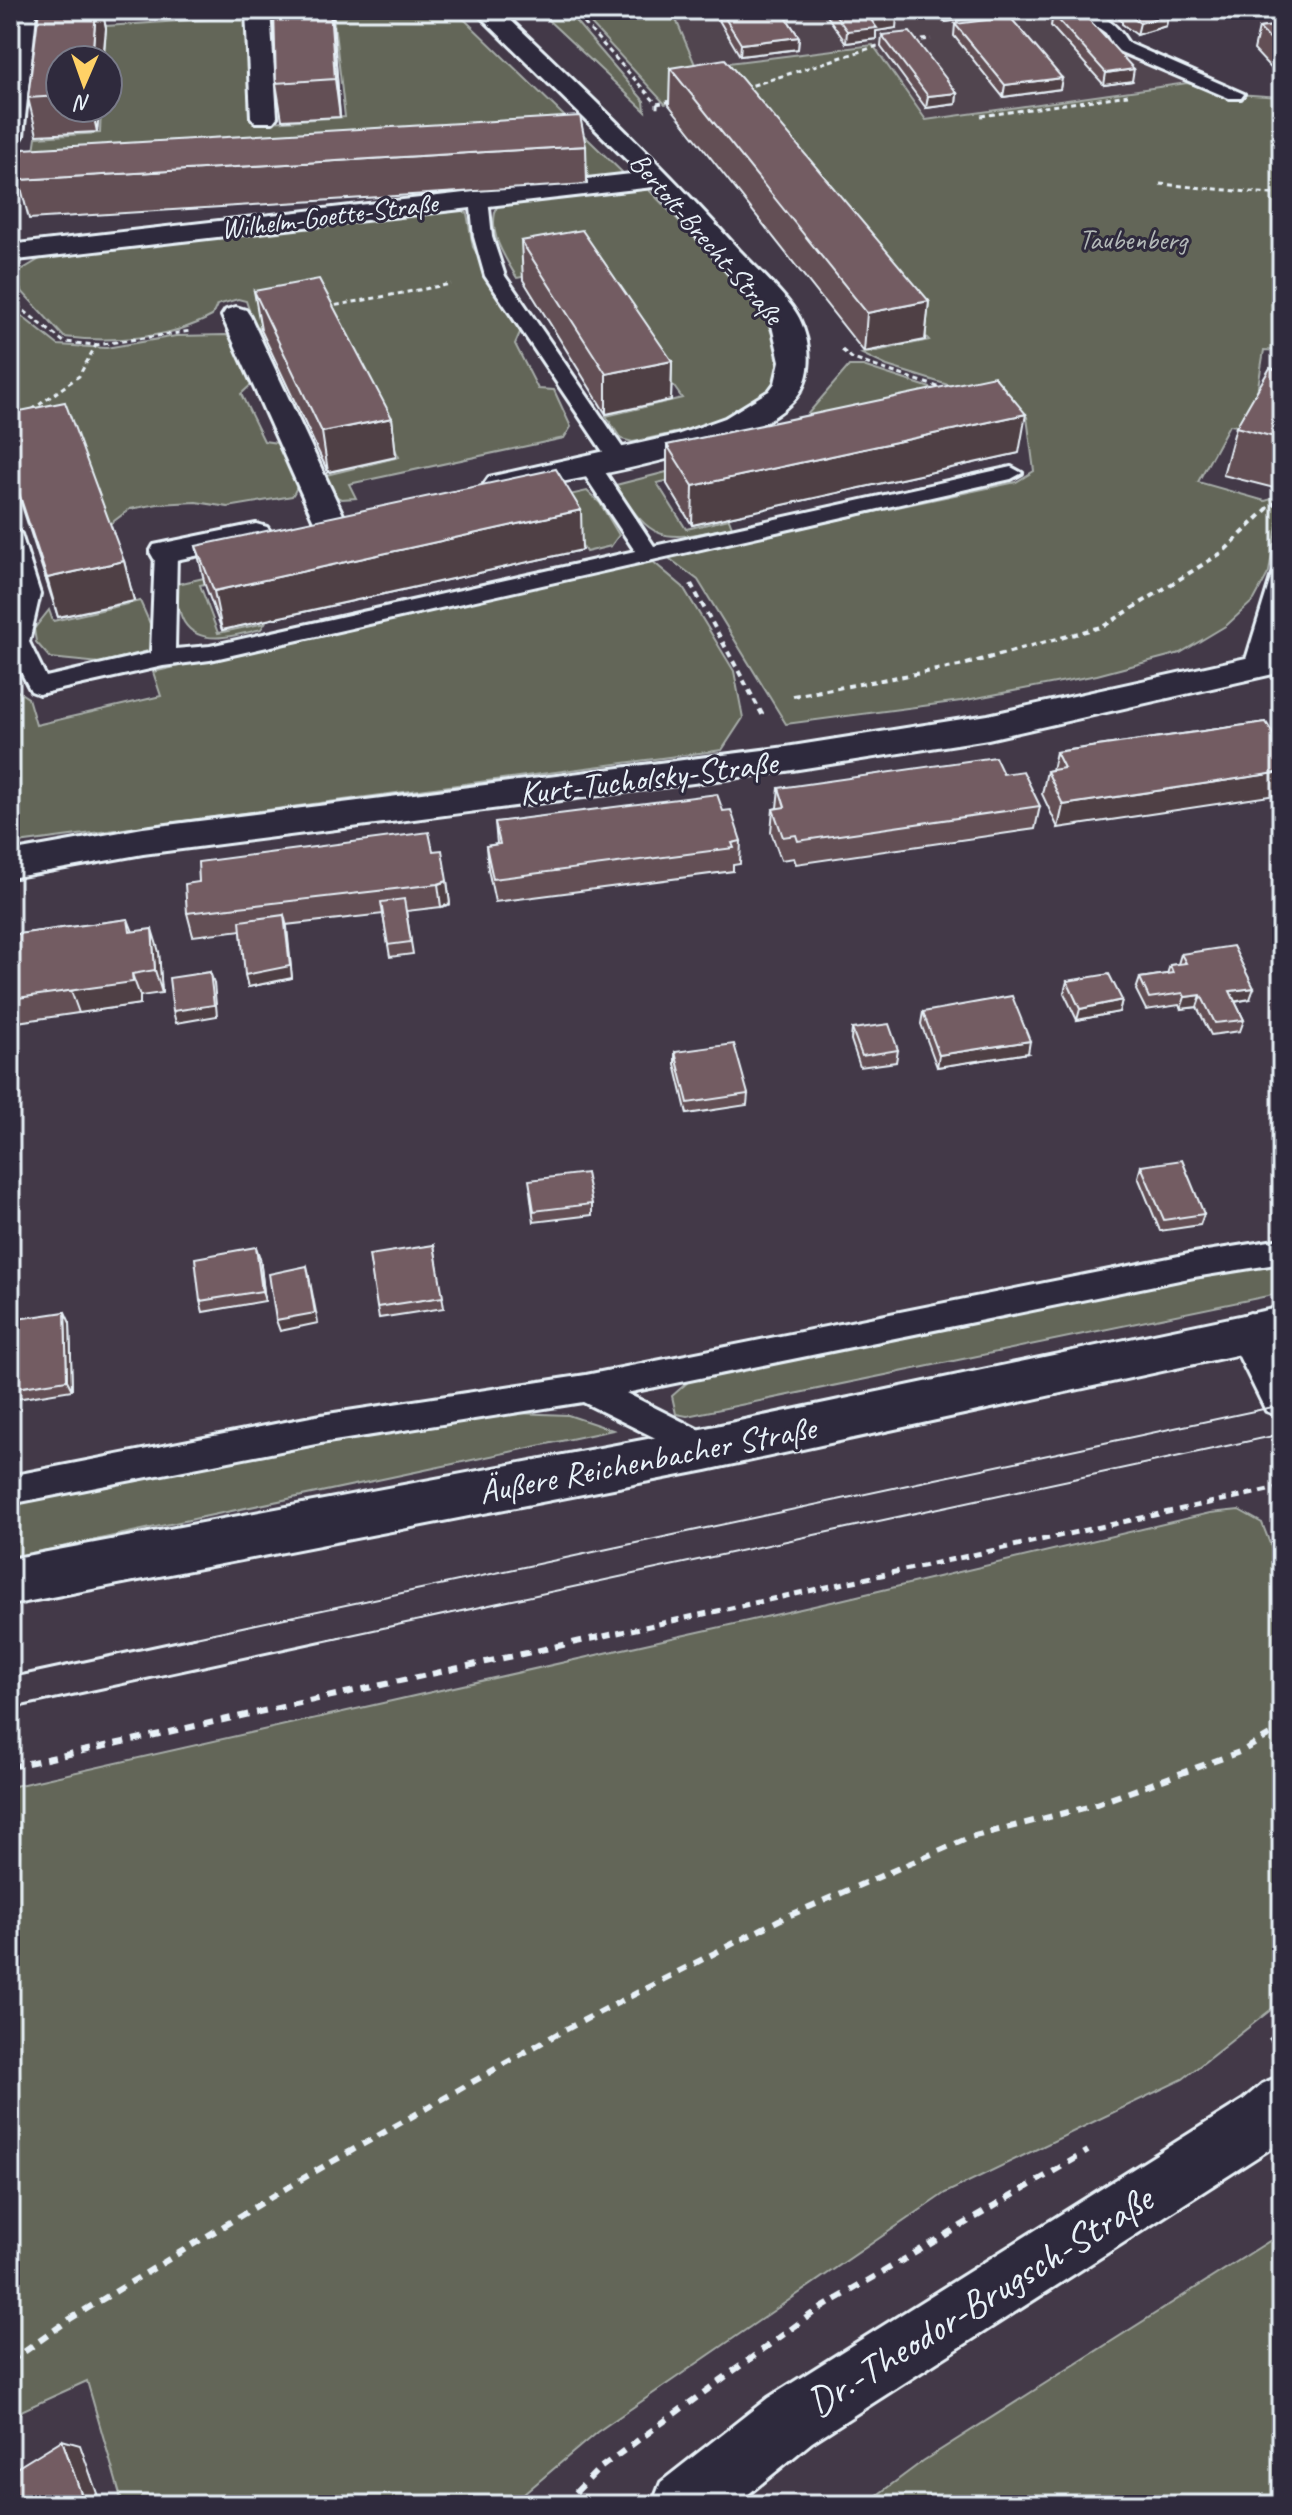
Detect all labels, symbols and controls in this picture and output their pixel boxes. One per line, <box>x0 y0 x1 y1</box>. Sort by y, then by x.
north arrow <box>44 44 124 124</box>
text: N <box>73 89 91 117</box>
street label: Bertolt-Brecht-Straße <box>622 145 792 333</box>
street label: Wilhelm-Goette-Straße <box>219 185 441 246</box>
park label: Taubenberg <box>1079 222 1189 257</box>
street label: Kurt-Tucholsky-Straße <box>517 740 782 815</box>
street label: Äußere Reichenbacher Straße <box>475 1405 822 1513</box>
street label: Dr.-Theodor-Brugsch-Straße <box>797 2172 1164 2428</box>

